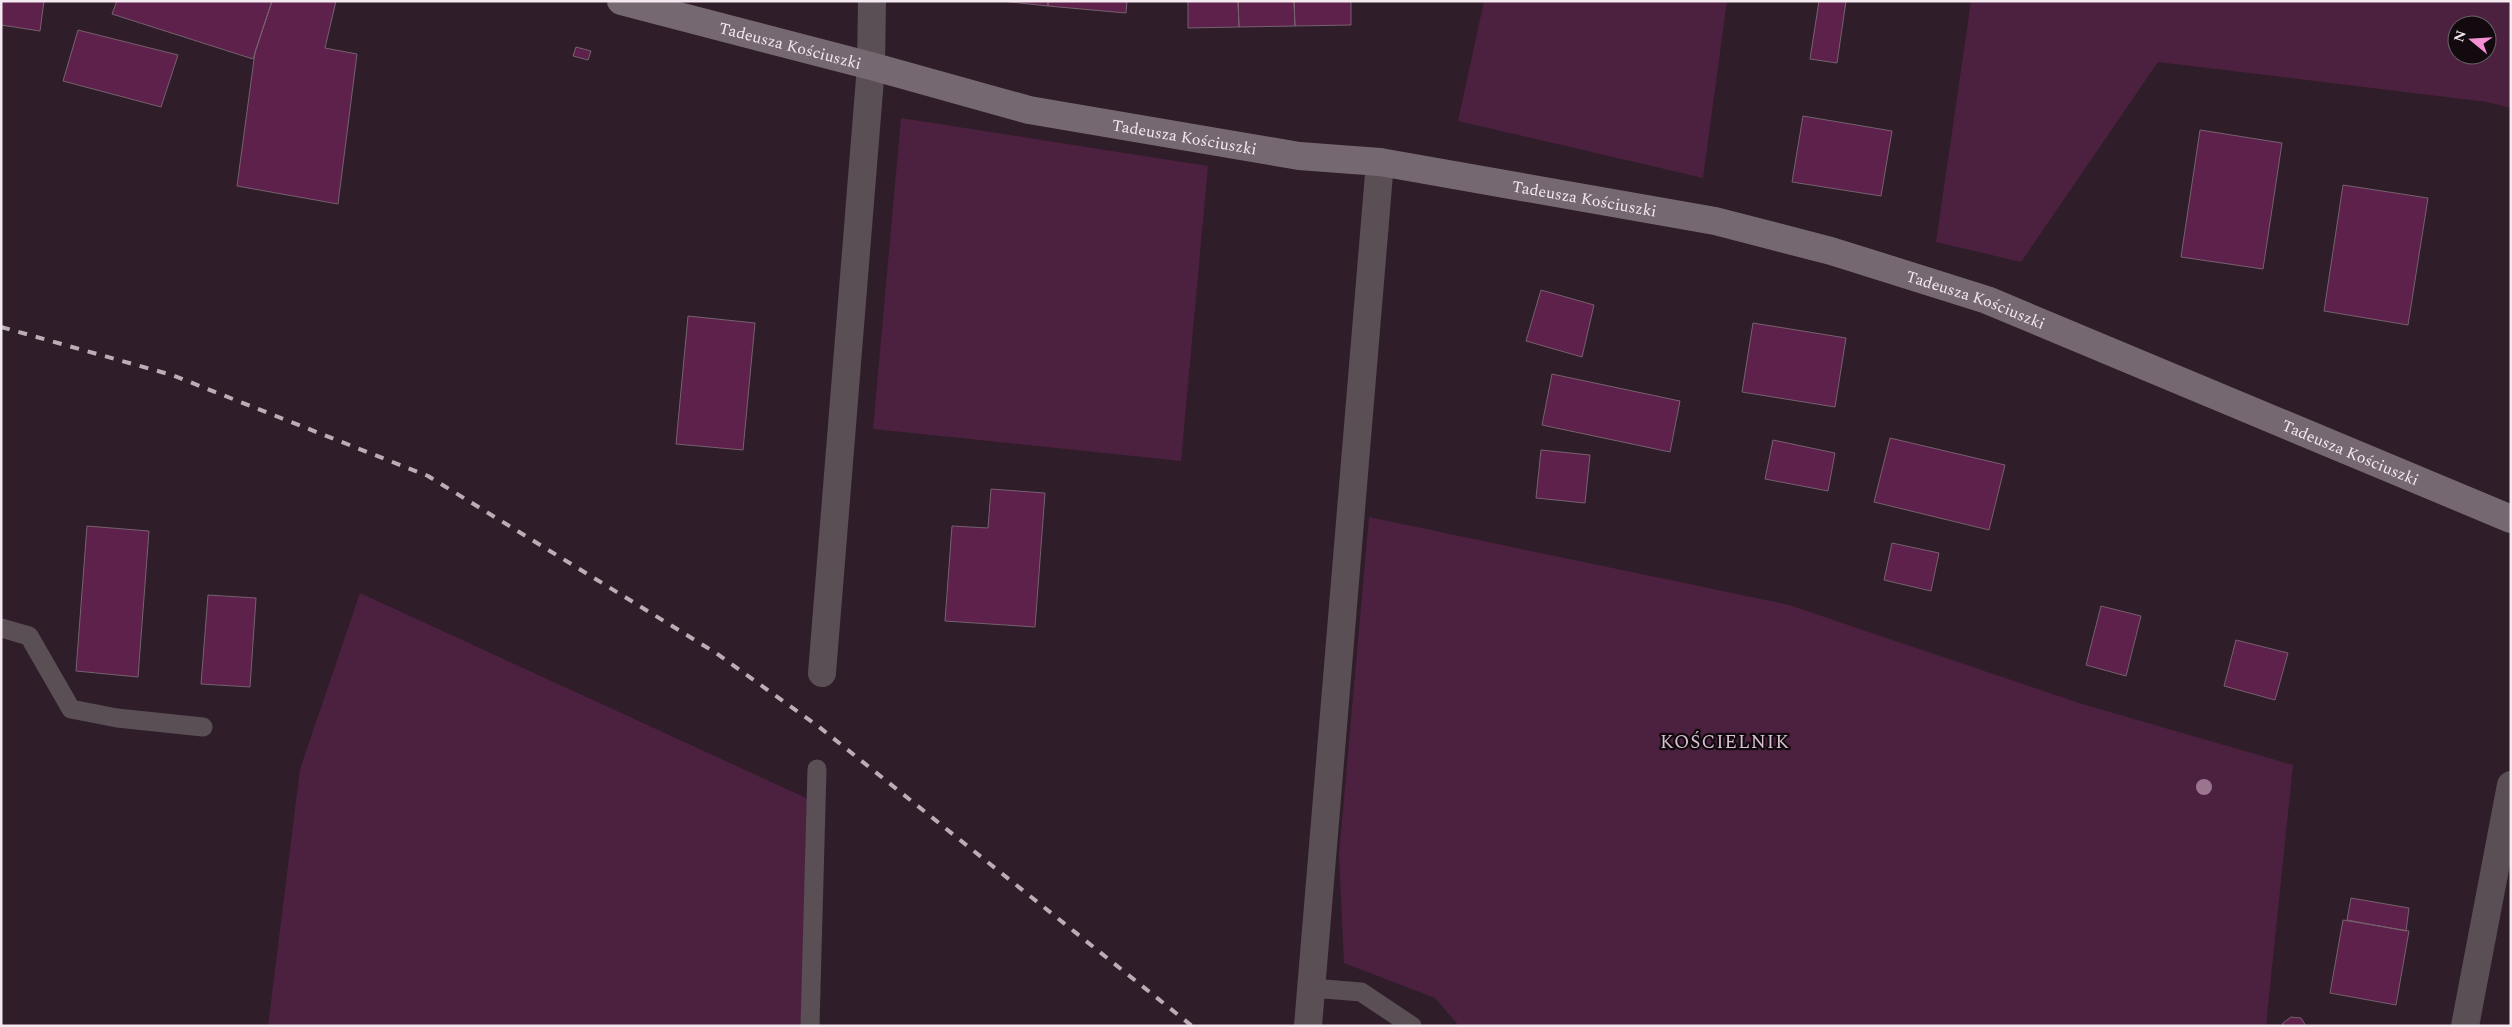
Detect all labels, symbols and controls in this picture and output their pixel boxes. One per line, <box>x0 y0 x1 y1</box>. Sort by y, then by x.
north arrow <box>2447 15 2497 65</box>
street label: Tadeusza Kościuszki <box>716 16 864 76</box>
text: N <box>2448 27 2472 45</box>
street label: Tadeusza Kościuszki <box>1110 113 1258 162</box>
street label: Tadeusza Kościuszki <box>1510 174 1658 223</box>
street label: Tadeusza Kościuszki <box>1903 264 2049 336</box>
street label: Tadeusza Kościuszki <box>2278 414 2422 492</box>
district label: KOŚCIELNIK <box>1660 728 1790 757</box>

